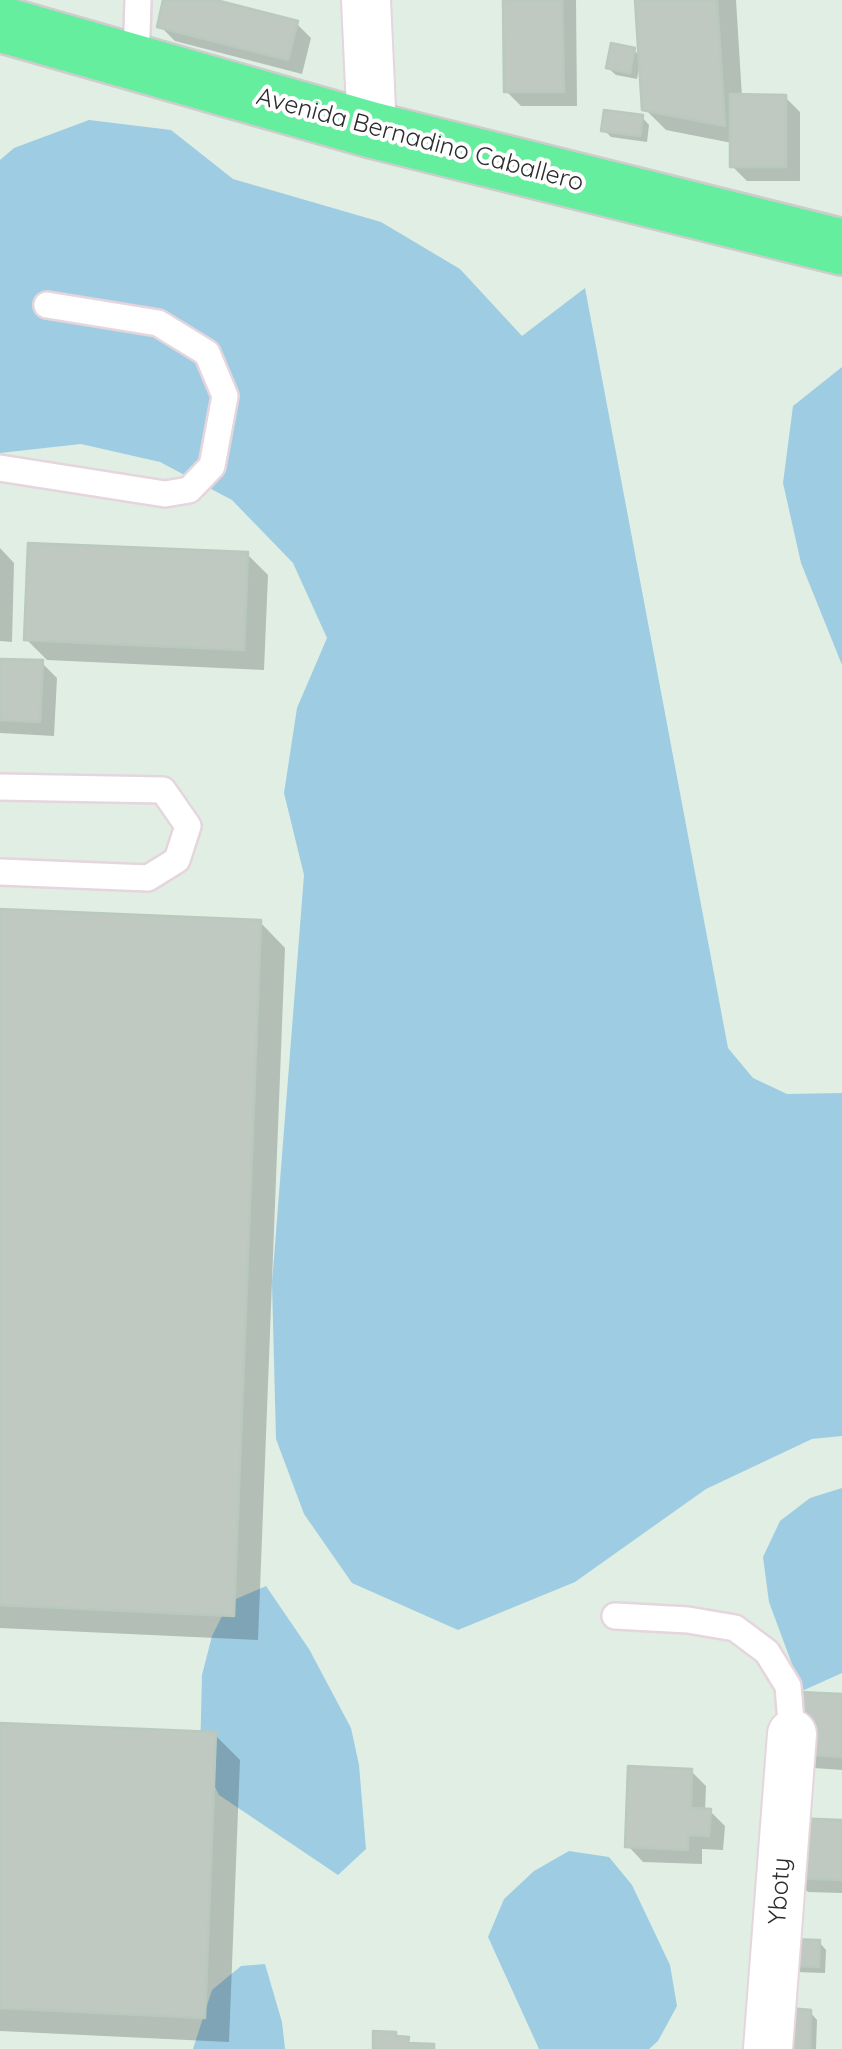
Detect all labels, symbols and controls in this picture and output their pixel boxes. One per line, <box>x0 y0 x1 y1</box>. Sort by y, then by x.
street label: Avenida Bernadino Caballero <box>253 82 587 198</box>
street label: Yboty <box>763 1857 797 1925</box>

